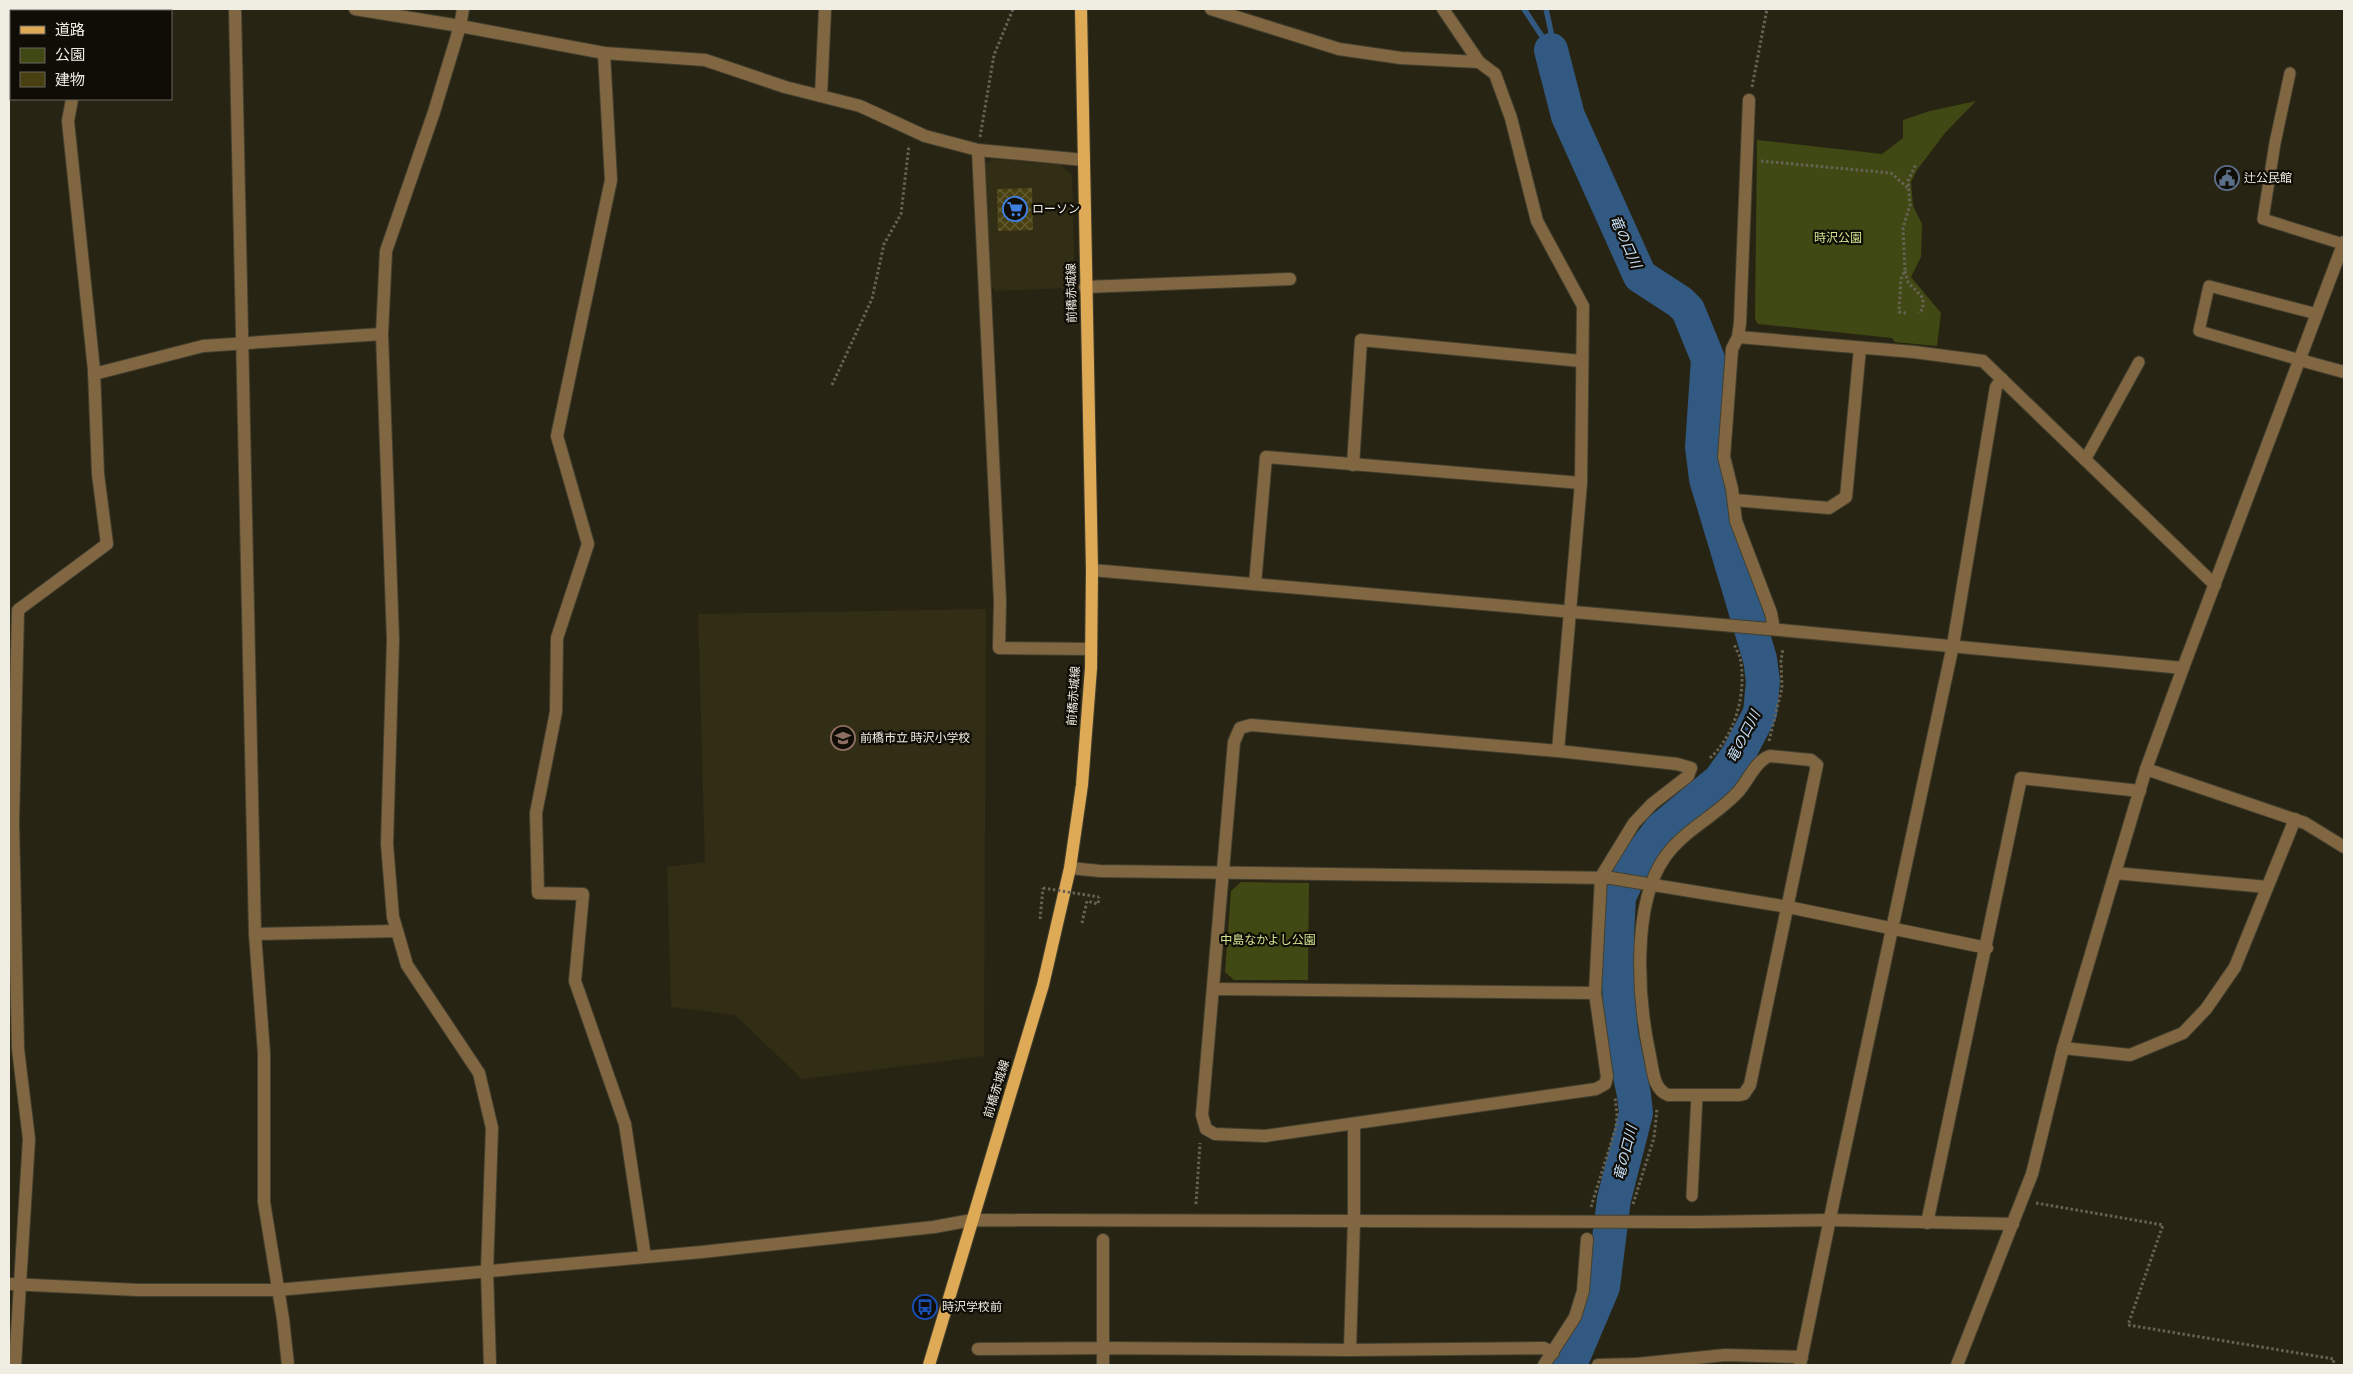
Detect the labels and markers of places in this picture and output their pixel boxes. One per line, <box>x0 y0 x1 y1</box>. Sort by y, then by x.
public building icon: 辻公民館 <box>2214 165 2240 191</box>
place label: 辻公民館 <box>2244 170 2292 187</box>
supermarket icon: ローソン <box>1002 196 1028 222</box>
place label: ローソン <box>1032 201 1080 218</box>
school or university icon: 前橋市立 時沢小学校 <box>830 725 856 751</box>
place label: 前橋市立 時沢小学校 <box>860 730 970 747</box>
bus stop icon: 時沢学校前 <box>912 1294 938 1320</box>
place label: 時沢学校前 <box>942 1299 1002 1316</box>

